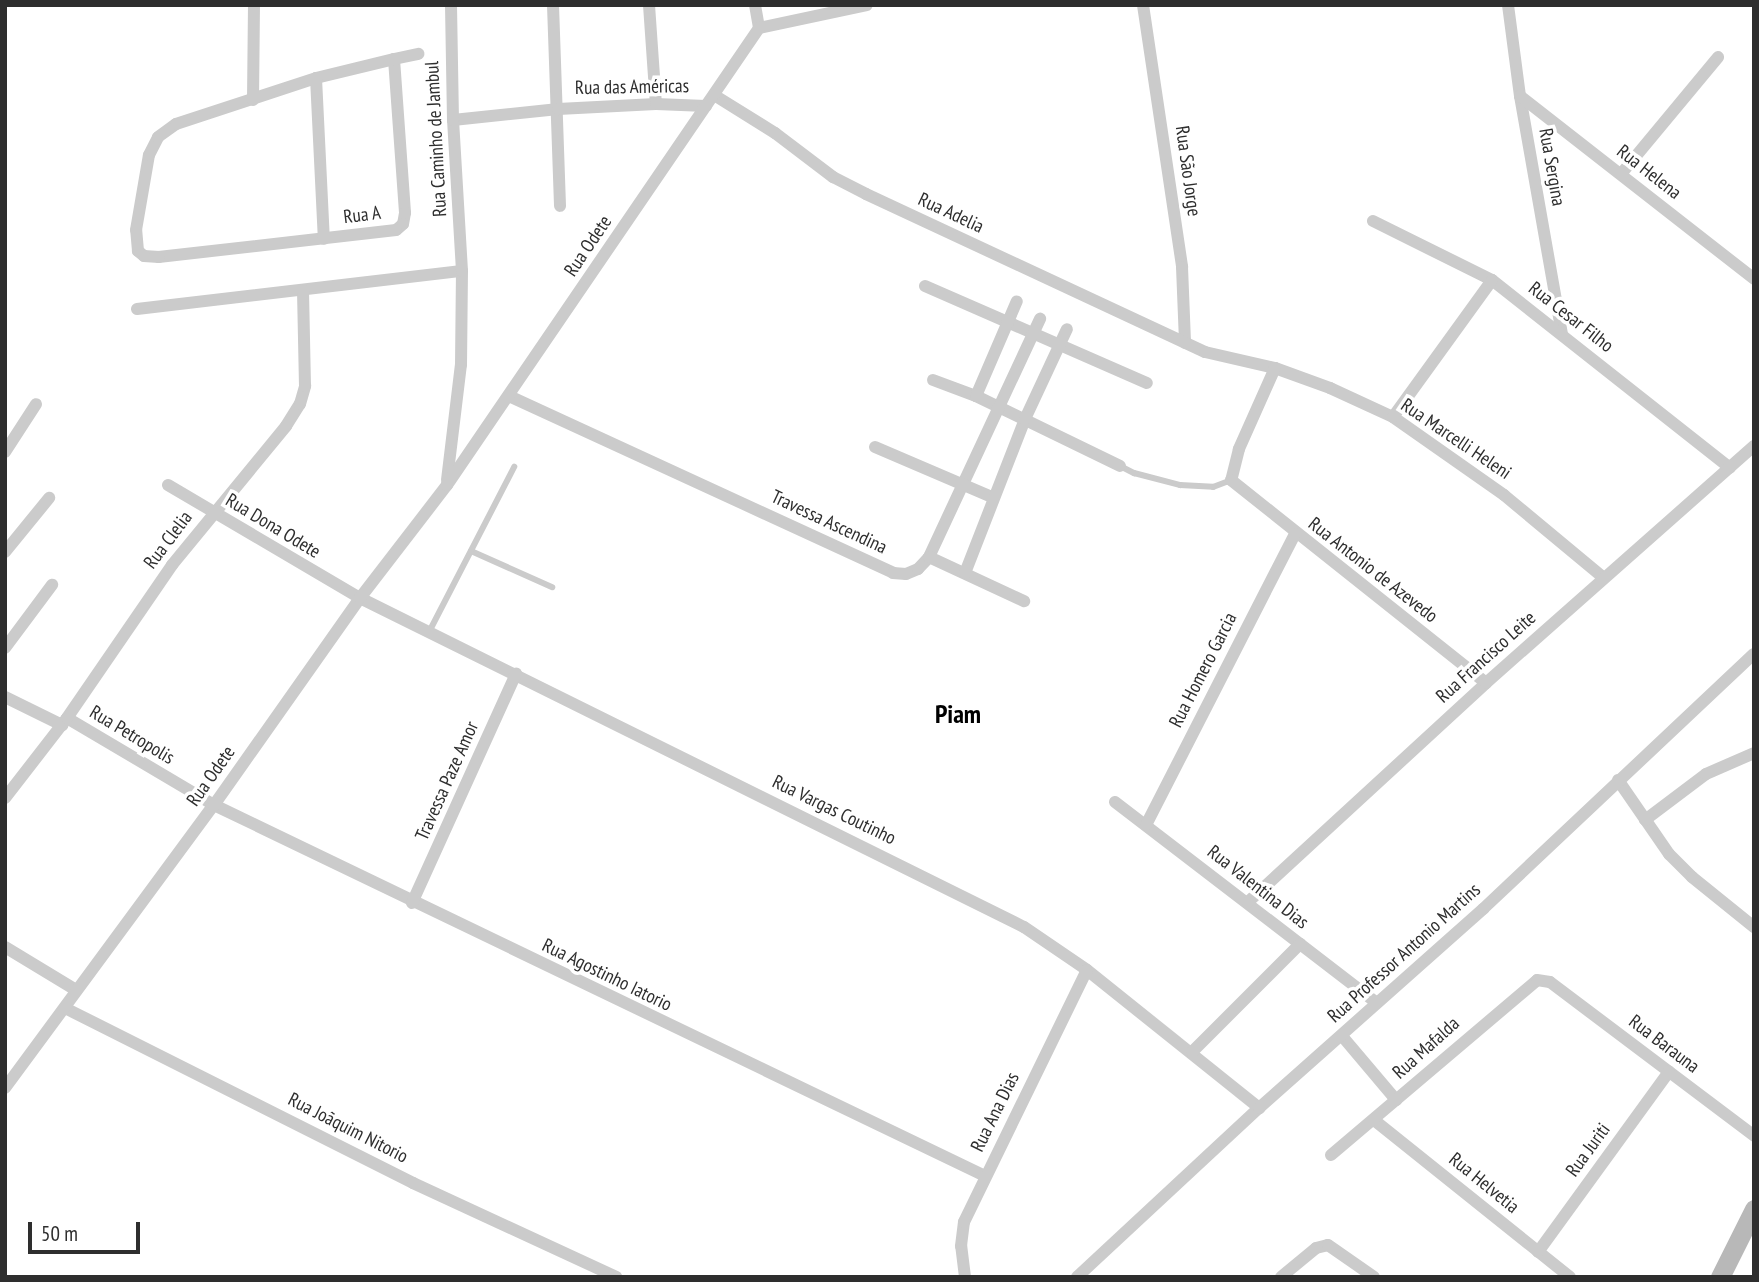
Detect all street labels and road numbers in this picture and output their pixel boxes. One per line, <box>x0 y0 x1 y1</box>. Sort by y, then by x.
street label: Rua Caminho de Jambul <box>421 60 451 218</box>
street label: Rua das Américas <box>575 75 689 99</box>
street label: Rua São Jorge <box>1170 124 1206 218</box>
street label: Rua Sergina <box>1534 126 1570 208</box>
street label: Rua Helena <box>1612 140 1686 204</box>
street label: Rua Adelia <box>914 188 988 238</box>
street label: Rua A <box>342 201 382 229</box>
street label: Rua Odete <box>559 211 617 281</box>
street label: Rua Cesar Filho <box>1524 277 1618 357</box>
street label: Rua Marcelli Heleni <box>1397 394 1515 484</box>
street label: Travessa Ascendina <box>767 485 891 559</box>
street label: Rua Dona Odete <box>221 489 325 563</box>
street label: Rua Clelia <box>139 507 197 573</box>
street label: Rua Antonio de Azevedo <box>1303 512 1443 628</box>
street label: Rua Francisco Leite <box>1432 606 1540 708</box>
street label: Rua Homero Garcia <box>1164 609 1242 731</box>
street label: Rua Petropolis <box>85 701 179 769</box>
street label: Travessa Paze Amor <box>410 718 484 844</box>
street label: Rua Odete <box>182 741 240 811</box>
street label: Rua Vargas Coutinho <box>768 770 900 850</box>
street label: Rua Valentina Dias <box>1203 840 1313 934</box>
street label: Rua Professor Antonio Martins <box>1323 878 1485 1028</box>
street label: Rua Agostinho Iatorio <box>538 934 676 1016</box>
street label: Rua Barauna <box>1624 1010 1704 1078</box>
street label: Rua Mafalda <box>1388 1012 1464 1084</box>
street label: Rua Ana Dias <box>966 1068 1024 1156</box>
street label: Rua Joãquim Nitorio <box>284 1088 412 1168</box>
street label: Rua Juriti <box>1561 1119 1615 1181</box>
street label: Rua Helvetia <box>1444 1148 1524 1218</box>

